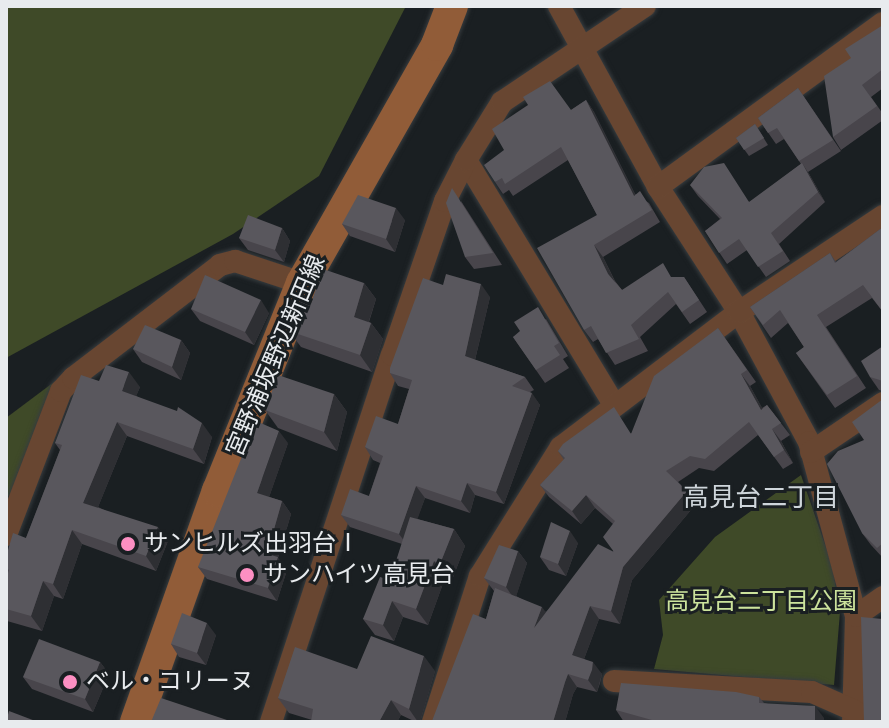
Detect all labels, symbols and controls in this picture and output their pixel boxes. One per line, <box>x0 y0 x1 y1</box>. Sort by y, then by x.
street label: 宮野浦坂野辺新田線 <box>221 251 331 461</box>
district label: 高見台二丁目 <box>683 482 839 514</box>
place label: サンヒルズ出羽台Ⅰ <box>144 530 360 558</box>
marker: サンヒルズ出羽台Ⅰ <box>119 535 137 553</box>
place label: サンハイツ高見台 <box>263 561 455 589</box>
marker: サンハイツ高見台 <box>238 566 256 584</box>
park label: 高見台二丁目公園 <box>665 588 857 616</box>
place label: ベル・コリーヌ <box>86 668 254 696</box>
marker: ベル・コリーヌ <box>61 673 79 691</box>

